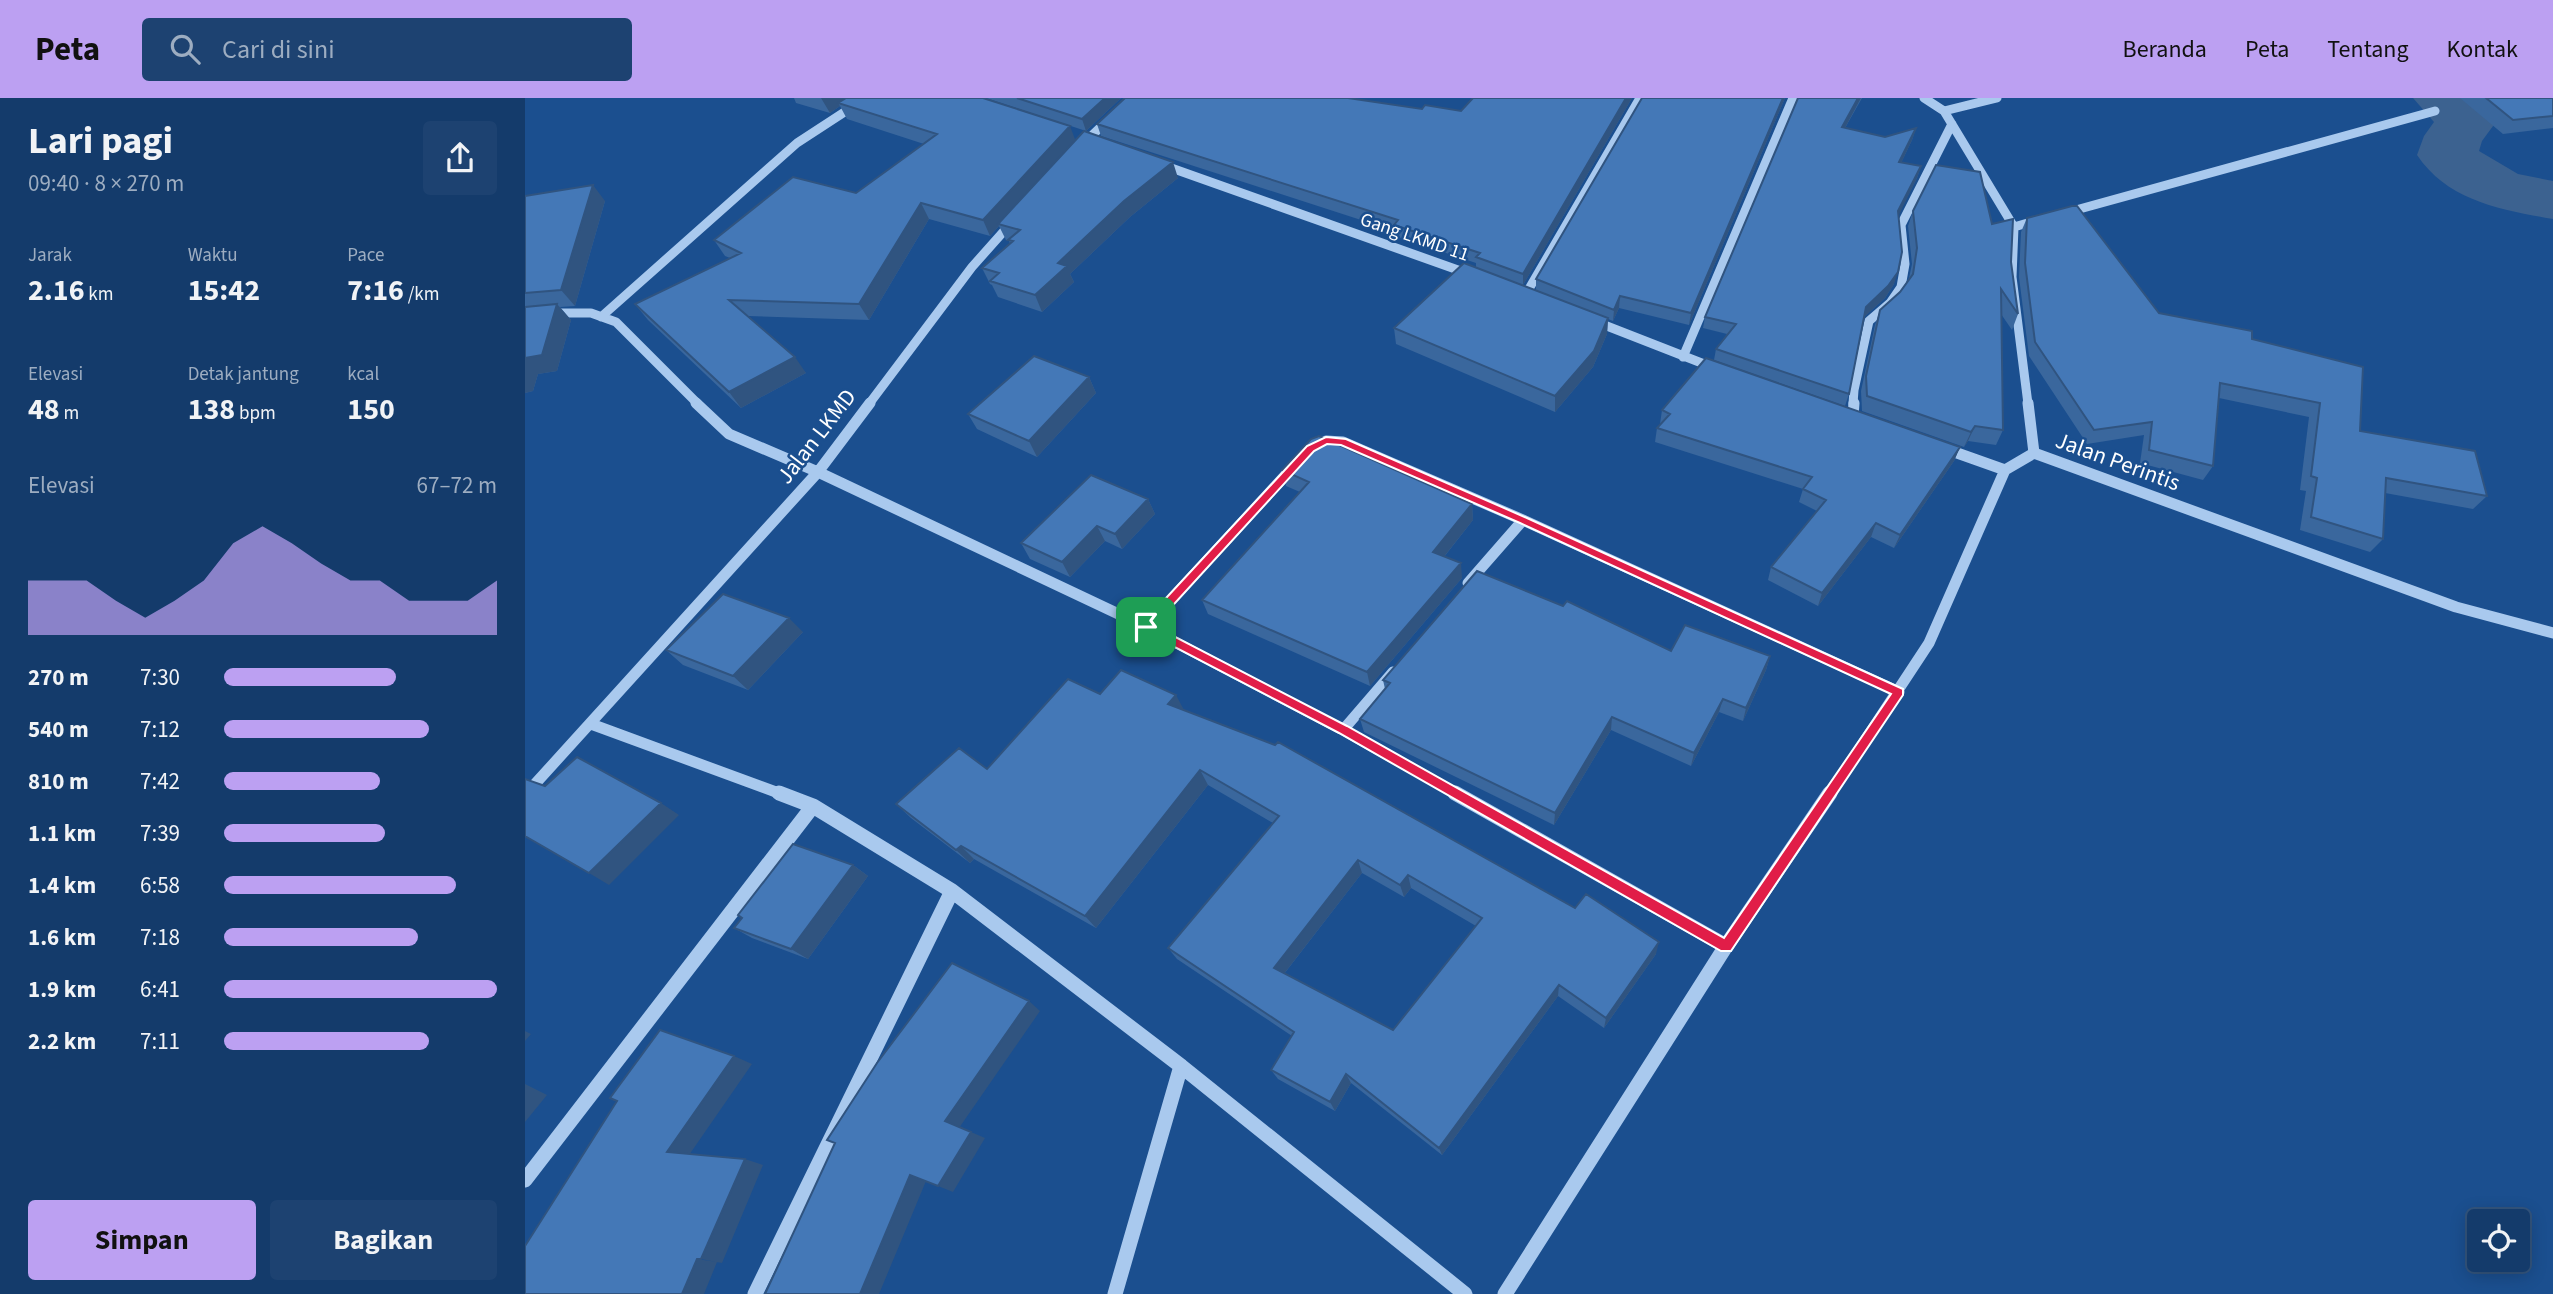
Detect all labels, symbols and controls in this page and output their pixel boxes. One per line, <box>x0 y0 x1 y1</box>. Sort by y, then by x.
search box <box>142 18 632 81</box>
text: Peta <box>35 26 100 73</box>
icon: search <box>166 30 204 68</box>
text: Cari di sini <box>222 31 335 68</box>
text: Beranda <box>2123 32 2207 67</box>
text: Peta <box>2245 32 2289 67</box>
text: Tentang <box>2327 32 2409 67</box>
text: Kontak <box>2447 32 2518 67</box>
text: Lari pagi <box>28 114 173 168</box>
button: share <box>423 121 497 195</box>
text: 09:40 · 8 × 270 m <box>28 167 184 200</box>
street label: Gang LKMD 11 <box>1356 206 1473 269</box>
text: Jarak <box>28 242 72 269</box>
text: Waktu <box>188 242 238 269</box>
text: Pace <box>347 242 385 269</box>
text: 2.16 <box>28 269 85 312</box>
text: 15:42 <box>188 269 260 312</box>
text: 7:16 <box>347 269 404 312</box>
text: km <box>85 281 114 308</box>
text: /km <box>404 281 439 308</box>
text: Elevasi <box>28 361 83 388</box>
text: Detak jantung <box>188 361 299 388</box>
text: kcal <box>347 361 379 388</box>
street label: Jalan LKMD <box>769 382 864 491</box>
text: 48 <box>28 388 60 431</box>
text: 138 <box>188 388 235 431</box>
text: 150 <box>347 388 395 431</box>
text: m <box>60 400 79 427</box>
text: bpm <box>235 400 276 427</box>
street label: Jalan Perintis <box>2051 424 2185 499</box>
text: Elevasi <box>28 469 95 502</box>
text: 67–72 m <box>417 469 497 502</box>
pin <box>1116 597 1176 657</box>
icon: arrive <box>1127 608 1165 646</box>
text: 270 m <box>28 661 89 694</box>
text: 7:30 <box>140 661 180 694</box>
text: 540 m <box>28 713 89 746</box>
text: 7:12 <box>140 713 180 746</box>
text: 810 m <box>28 765 89 798</box>
text: 7:42 <box>140 765 180 798</box>
text: 1.1 km <box>28 817 96 850</box>
text: 7:39 <box>140 817 180 850</box>
text: 1.4 km <box>28 869 96 902</box>
text: 6:58 <box>140 869 180 902</box>
text: 1.6 km <box>28 921 96 954</box>
text: 7:18 <box>140 921 180 954</box>
text: 1.9 km <box>28 973 96 1006</box>
text: 6:41 <box>140 973 180 1006</box>
text: 2.2 km <box>28 1025 96 1058</box>
text: 7:11 <box>140 1025 180 1058</box>
button: Simpan <box>28 1200 256 1280</box>
button: Bagikan <box>270 1200 497 1280</box>
map controls <box>2467 1209 2530 1272</box>
button: locate <box>2467 1209 2530 1272</box>

